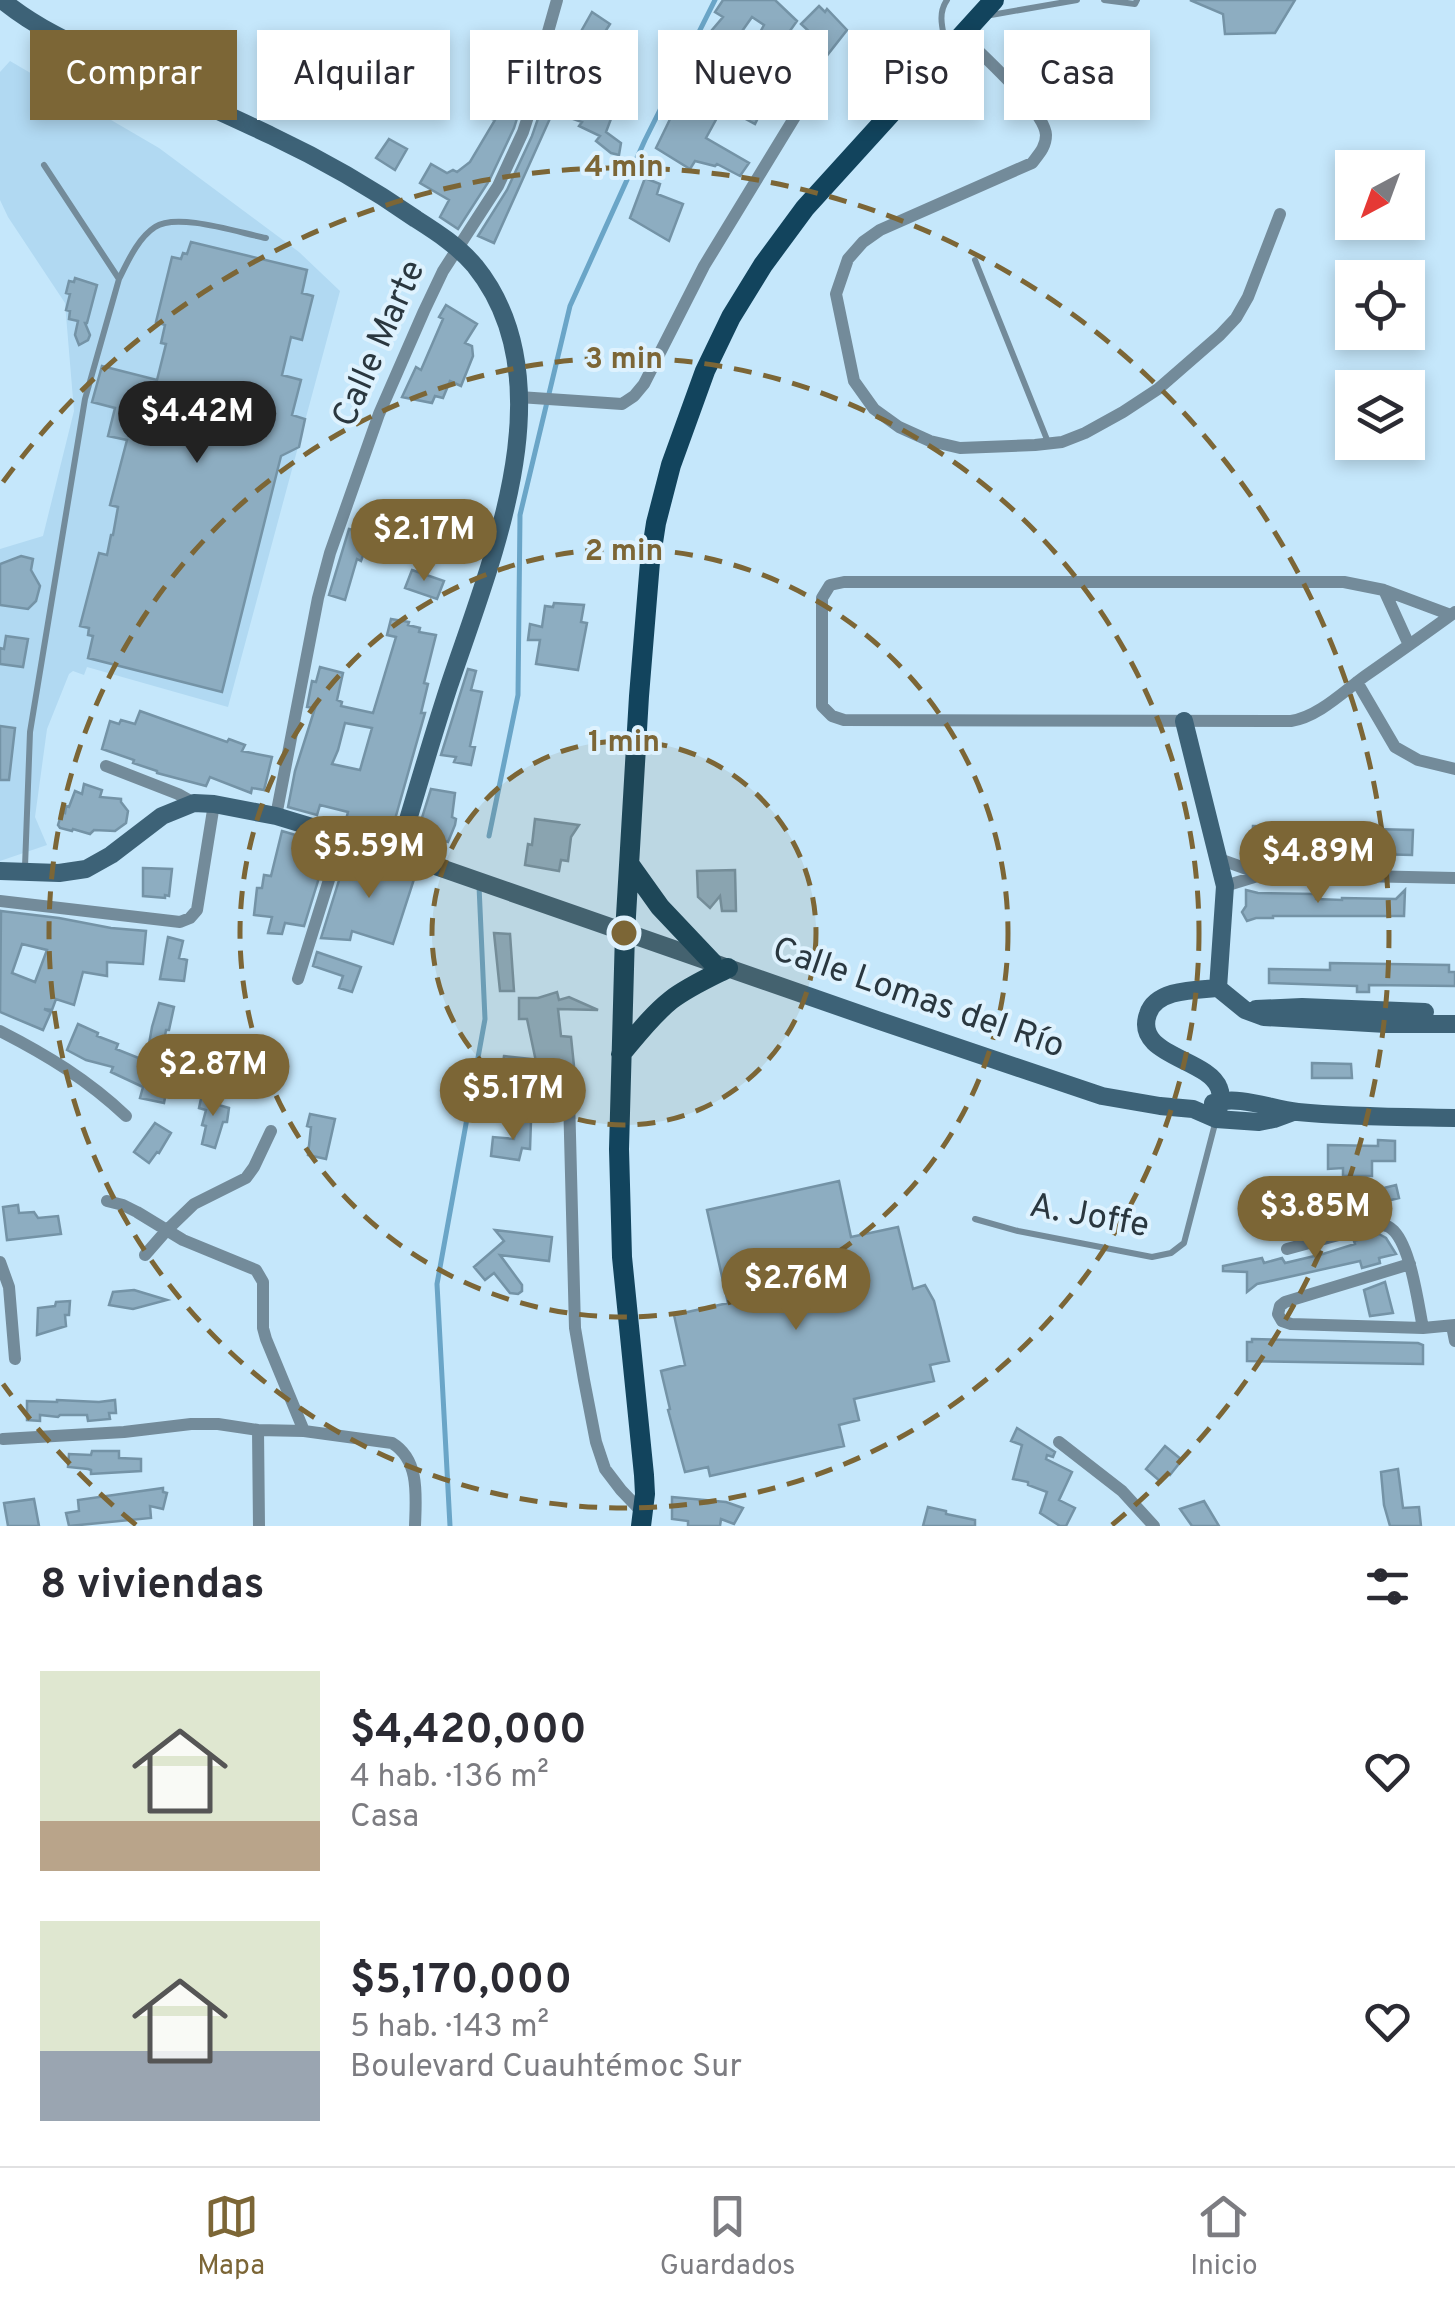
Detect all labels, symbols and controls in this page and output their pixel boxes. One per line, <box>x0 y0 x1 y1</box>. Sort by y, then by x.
chip: Comprar <box>30 30 237 120</box>
chip: Alquilar <box>257 30 450 120</box>
chip: Filtros <box>470 30 638 120</box>
chip: Nuevo <box>658 30 828 120</box>
chip: Piso <box>848 30 984 120</box>
chip: Casa <box>1004 30 1150 120</box>
text: 4 min <box>584 150 664 187</box>
north arrow <box>1335 150 1425 240</box>
map controls <box>1335 150 1425 460</box>
street label: Calle Marte <box>324 254 436 434</box>
button: locate <box>1335 260 1425 350</box>
text: 3 min <box>585 342 663 379</box>
button: layers <box>1335 370 1425 460</box>
pin: $4.42M <box>116 381 278 466</box>
text: $4.42M <box>140 393 254 433</box>
pin: $2.17M <box>343 499 505 584</box>
text: $2.17M <box>373 511 475 551</box>
text: 2 min <box>585 534 663 571</box>
text: 1 min <box>588 725 660 762</box>
pin: $5.59M <box>288 816 450 901</box>
pin: $4.89M <box>1237 821 1399 906</box>
text: $5.59M <box>313 828 425 868</box>
text: $4.89M <box>1261 833 1375 873</box>
centre of rings <box>606 915 642 951</box>
street label: Calle Lomas del Río <box>766 928 1070 1070</box>
pin: $2.87M <box>132 1034 294 1119</box>
text: $2.87M <box>158 1046 268 1086</box>
pin: $5.17M <box>432 1058 594 1143</box>
text: $5.17M <box>462 1070 564 1110</box>
pin: $3.85M <box>1234 1176 1396 1261</box>
street label: A. Joffe <box>1026 1185 1152 1249</box>
text: $3.85M <box>1259 1188 1371 1228</box>
pin: $2.76M <box>715 1248 877 1333</box>
text: $2.76M <box>743 1260 849 1300</box>
icon: filters <box>1360 1559 1415 1614</box>
text: 8 viviendas <box>40 1560 264 1613</box>
text: $4,420,000 <box>350 1705 587 1758</box>
icon: home <box>120 1711 240 1831</box>
icon: heart <box>1360 1744 1415 1799</box>
text: 4 hab. · 136 m² <box>350 1758 549 1798</box>
text: Casa <box>350 1798 419 1838</box>
text: $5,170,000 <box>350 1955 572 2008</box>
icon: home <box>120 1961 240 2081</box>
icon: heart <box>1360 1994 1415 2049</box>
text: 5 hab. · 143 m² <box>350 2008 549 2048</box>
text: Boulevard Cuauhtémoc Sur <box>350 2048 742 2088</box>
tab: Mapa <box>197 2189 265 2285</box>
tab: Guardados <box>660 2189 795 2285</box>
tab: Inicio <box>1190 2189 1258 2285</box>

